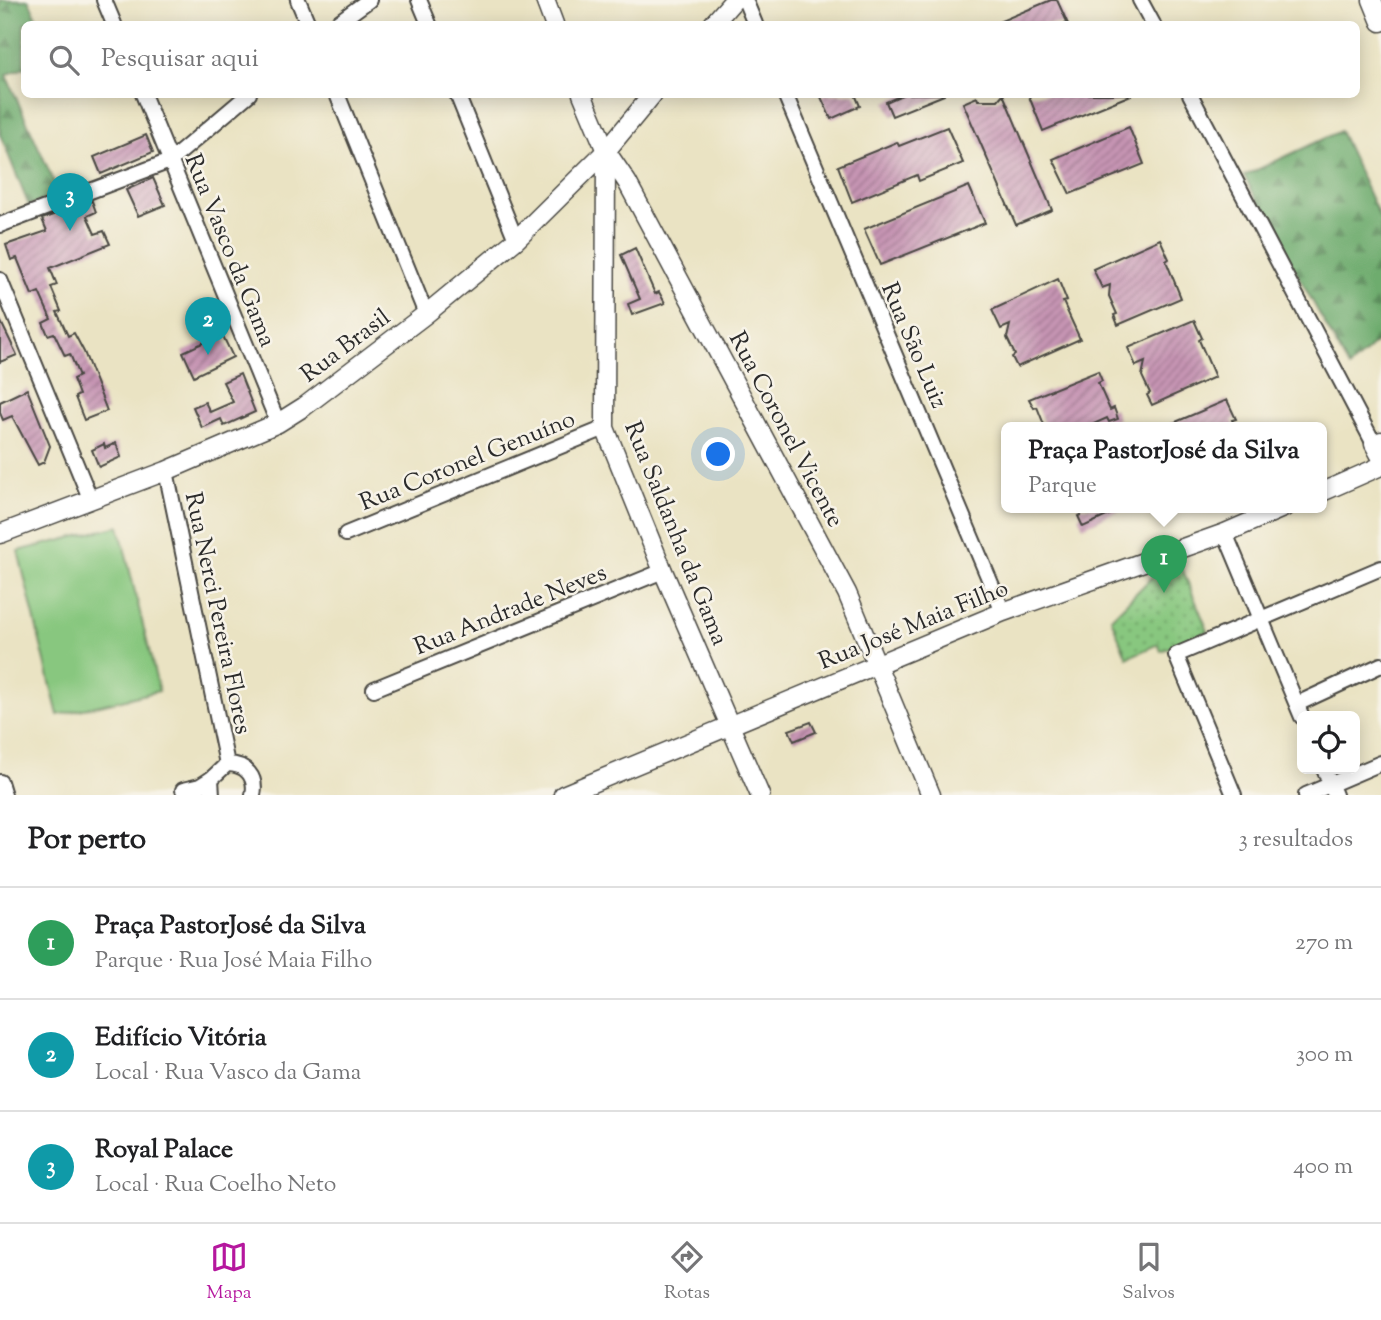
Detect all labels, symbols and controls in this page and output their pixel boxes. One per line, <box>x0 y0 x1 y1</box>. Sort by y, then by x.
search box <box>21 21 1360 98</box>
icon: search <box>45 41 83 79</box>
text: Pesquisar aqui <box>101 41 259 78</box>
street label: Rua Vasco da Gama <box>175 149 283 352</box>
pin: 3 <box>47 173 93 231</box>
street label: Rua São Luiz <box>871 277 955 414</box>
pin: 2 <box>185 297 231 355</box>
street label: Rua Brasil <box>294 301 398 392</box>
street label: Rua Coronel Vicente <box>719 326 851 534</box>
street label: Rua Coronel Genuíno <box>355 403 581 521</box>
street label: Rua Saldanha da Gama <box>615 417 736 651</box>
popup <box>1001 422 1327 513</box>
text: Praça PastorJosé da Silva <box>1029 433 1300 470</box>
your location <box>701 437 735 471</box>
text: Parque <box>1029 470 1097 503</box>
street label: Rua Nerci Pereira Flores <box>175 489 259 738</box>
pin: 1 <box>1141 535 1187 593</box>
street label: Rua Andrade Neves <box>409 557 612 665</box>
street label: Rua José Maia Filho <box>814 572 1014 679</box>
map controls <box>1297 711 1360 774</box>
button: locate <box>1297 711 1360 774</box>
text: Por perto <box>28 819 146 862</box>
text: 3 resultados <box>1238 824 1353 857</box>
text: Praça PastorJosé da Silva <box>95 908 366 945</box>
text: 1 <box>47 927 55 960</box>
text: 270 m <box>1295 927 1353 960</box>
text: Parque · Rua José Maia Filho <box>95 945 372 978</box>
text: Edifício Vitória <box>95 1020 267 1057</box>
text: 2 <box>46 1039 56 1072</box>
text: 300 m <box>1296 1039 1353 1072</box>
text: Local · Rua Vasco da Gama <box>95 1057 361 1090</box>
text: Royal Palace <box>95 1132 233 1169</box>
text: 3 <box>46 1151 56 1184</box>
text: 400 m <box>1293 1151 1353 1184</box>
text: Local · Rua Coelho Neto <box>95 1169 336 1202</box>
tab: Mapa <box>206 1238 252 1307</box>
tab: Rotas <box>664 1238 710 1307</box>
tab: Salvos <box>1122 1238 1175 1307</box>

